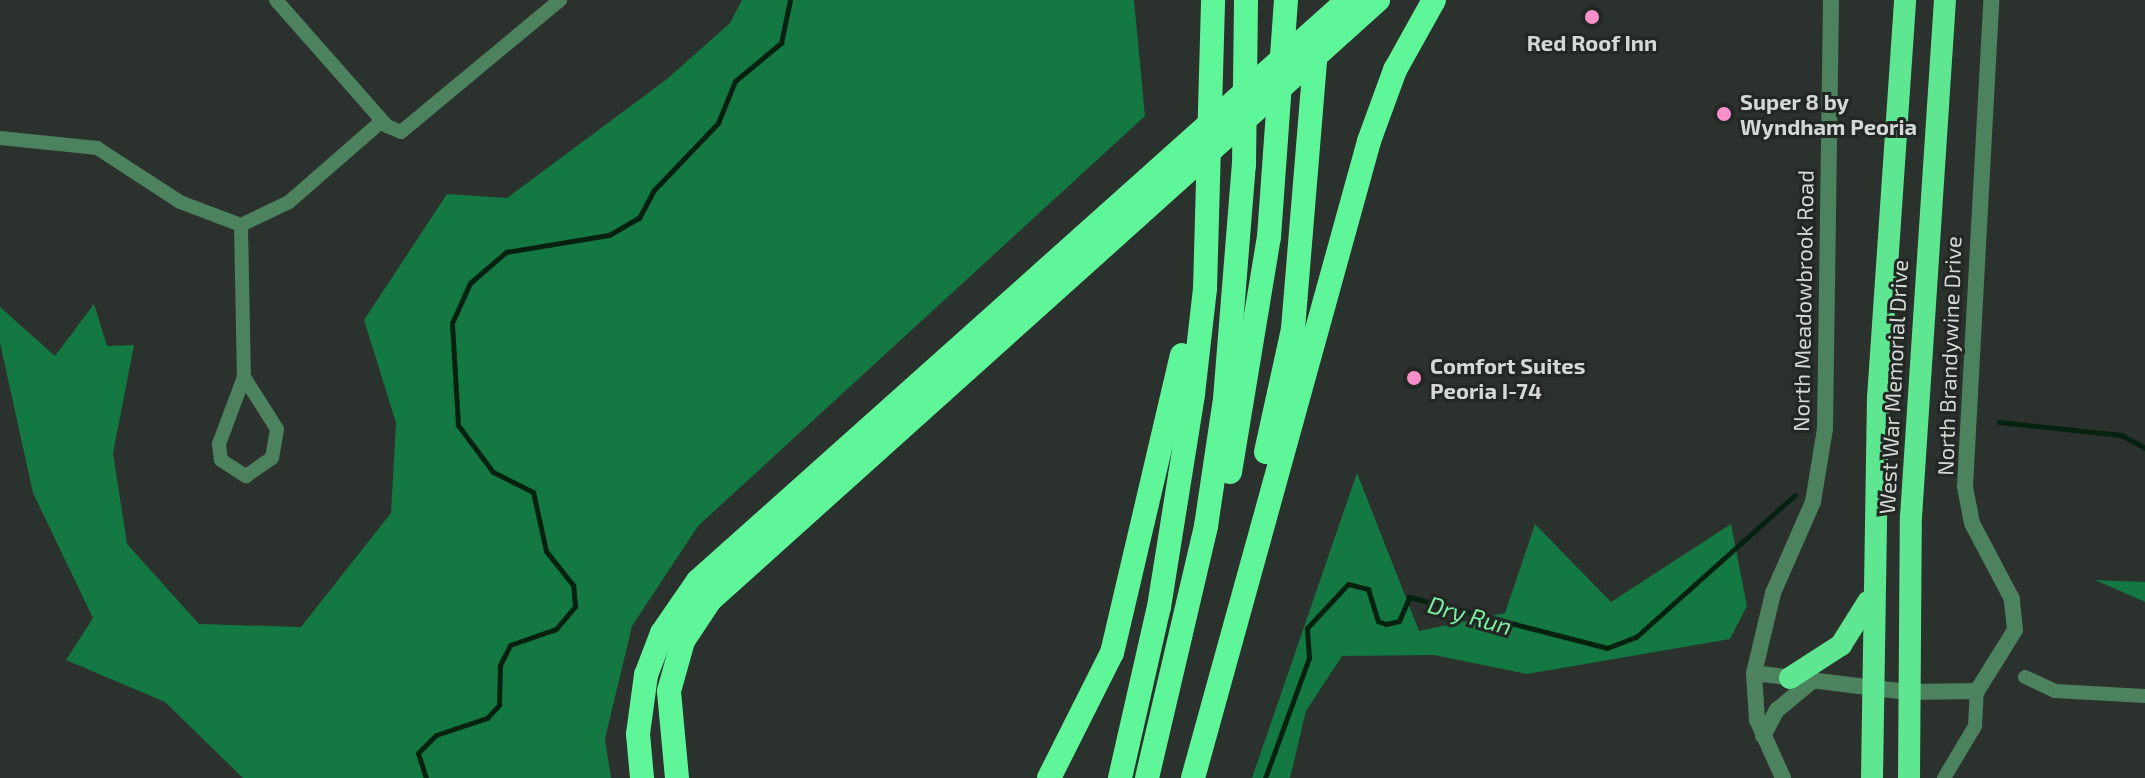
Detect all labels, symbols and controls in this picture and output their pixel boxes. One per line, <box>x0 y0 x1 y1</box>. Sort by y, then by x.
marker: Red Roof Inn <box>1583 8 1601 26</box>
place label: Red Roof Inn <box>1527 30 1657 56</box>
place label: Super 8 by Wyndham Peoria <box>1740 88 1917 140</box>
marker: Super 8 by Wyndham Peoria <box>1715 105 1733 123</box>
street label: North Meadowbrook Road <box>1788 170 1818 432</box>
street label: North Brandywine Drive <box>1932 236 1966 476</box>
street label: West War Memorial Drive <box>1873 258 1913 516</box>
place label: Comfort Suites Peoria I-74 <box>1430 352 1585 404</box>
marker: Comfort Suites Peoria I-74 <box>1405 369 1423 387</box>
water label: Dry Run <box>1425 589 1515 641</box>

